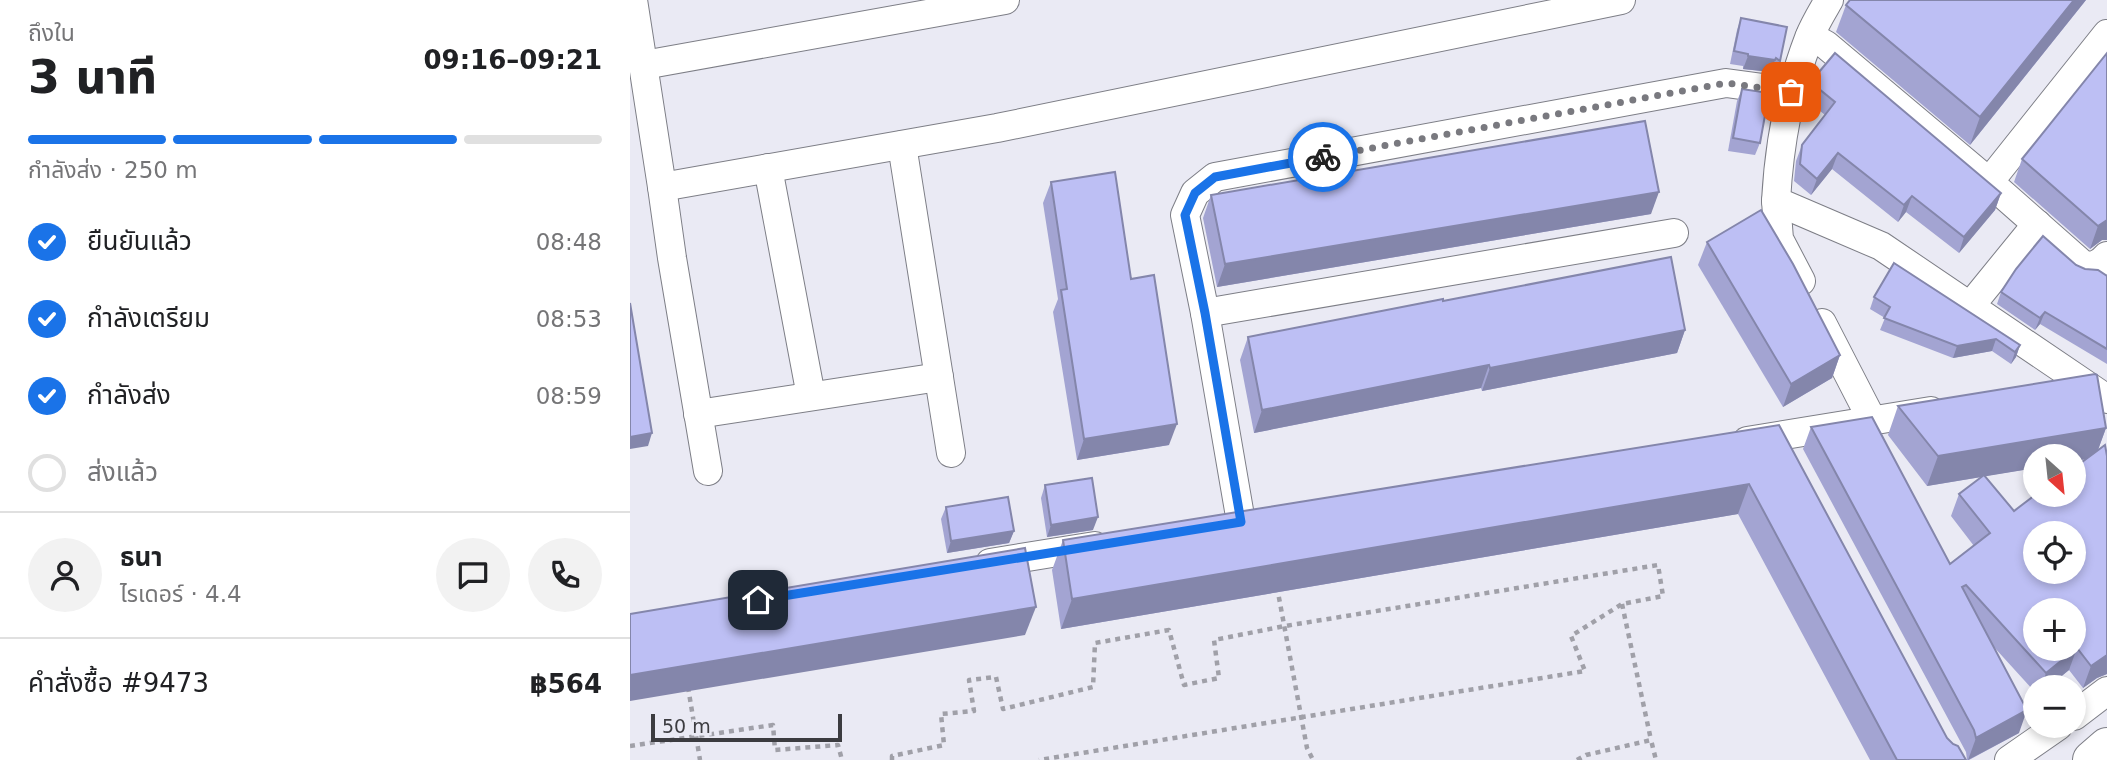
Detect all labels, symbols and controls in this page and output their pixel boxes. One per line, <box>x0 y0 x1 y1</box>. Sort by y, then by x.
text: ถึงใน <box>28 20 75 46</box>
text: 09:16–09:21 <box>423 45 602 75</box>
text: 3 นาที <box>28 50 157 104</box>
pin <box>1761 62 1821 122</box>
icon: bag <box>1772 73 1810 111</box>
courier <box>1288 122 1358 192</box>
icon: bike <box>1304 138 1342 176</box>
text: กำลังส่ง · 250 m <box>28 157 198 183</box>
icon: check <box>28 223 66 261</box>
text: ยืนยันแล้ว <box>87 226 192 256</box>
text: 08:48 <box>536 229 602 255</box>
icon: check <box>28 300 66 338</box>
text: กำลังเตรียม <box>87 303 210 333</box>
text: 08:53 <box>536 306 602 332</box>
icon: check <box>28 377 66 415</box>
text: กำลังส่ง <box>87 380 171 410</box>
text: 08:59 <box>536 383 602 409</box>
north arrow <box>2023 444 2086 508</box>
map controls <box>2023 444 2086 738</box>
text: ส่งแล้ว <box>87 457 158 487</box>
button: locate <box>2023 521 2086 584</box>
button: person <box>28 538 102 612</box>
button: chat <box>436 538 510 612</box>
button: phone <box>528 538 602 612</box>
text: ธนา <box>120 542 163 572</box>
pin <box>728 570 788 630</box>
text: ไรเดอร์ · 4.4 <box>120 581 242 607</box>
icon: home <box>739 581 777 619</box>
button: + <box>2023 598 2086 661</box>
text: คำสั่งซื้อ #9473 <box>28 668 209 698</box>
text: ฿564 <box>530 669 602 699</box>
button: − <box>2023 675 2086 738</box>
scale bar <box>651 711 842 743</box>
text: 50 m <box>662 715 711 737</box>

